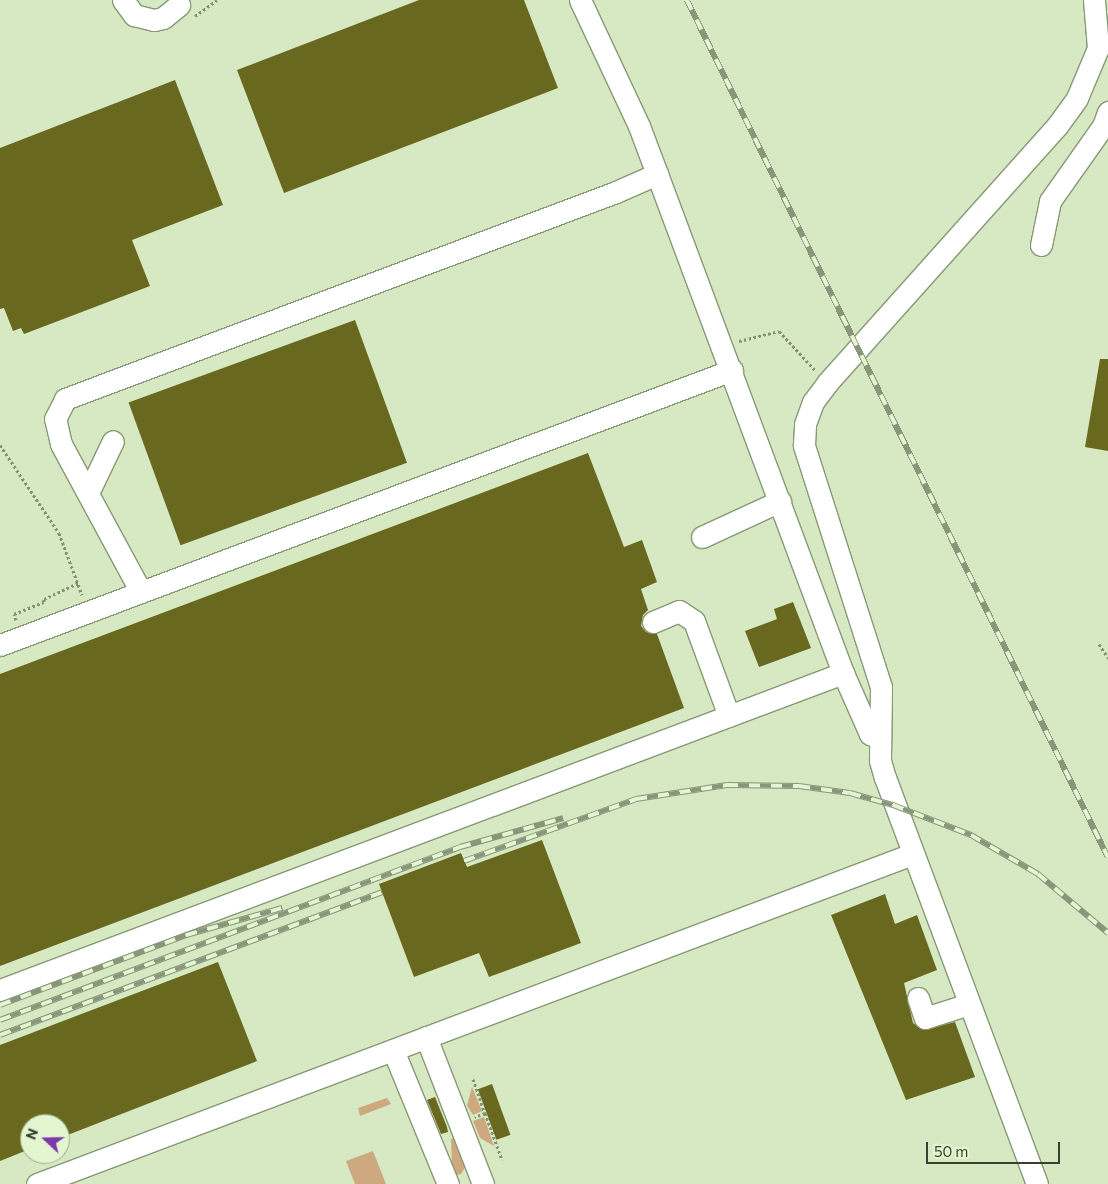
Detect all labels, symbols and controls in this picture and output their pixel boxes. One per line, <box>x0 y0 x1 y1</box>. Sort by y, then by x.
north arrow <box>20 1114 70 1164</box>
text: N <box>22 1126 41 1142</box>
scale bar <box>928 1132 1062 1164</box>
text: 50 m <box>934 1142 968 1160</box>

